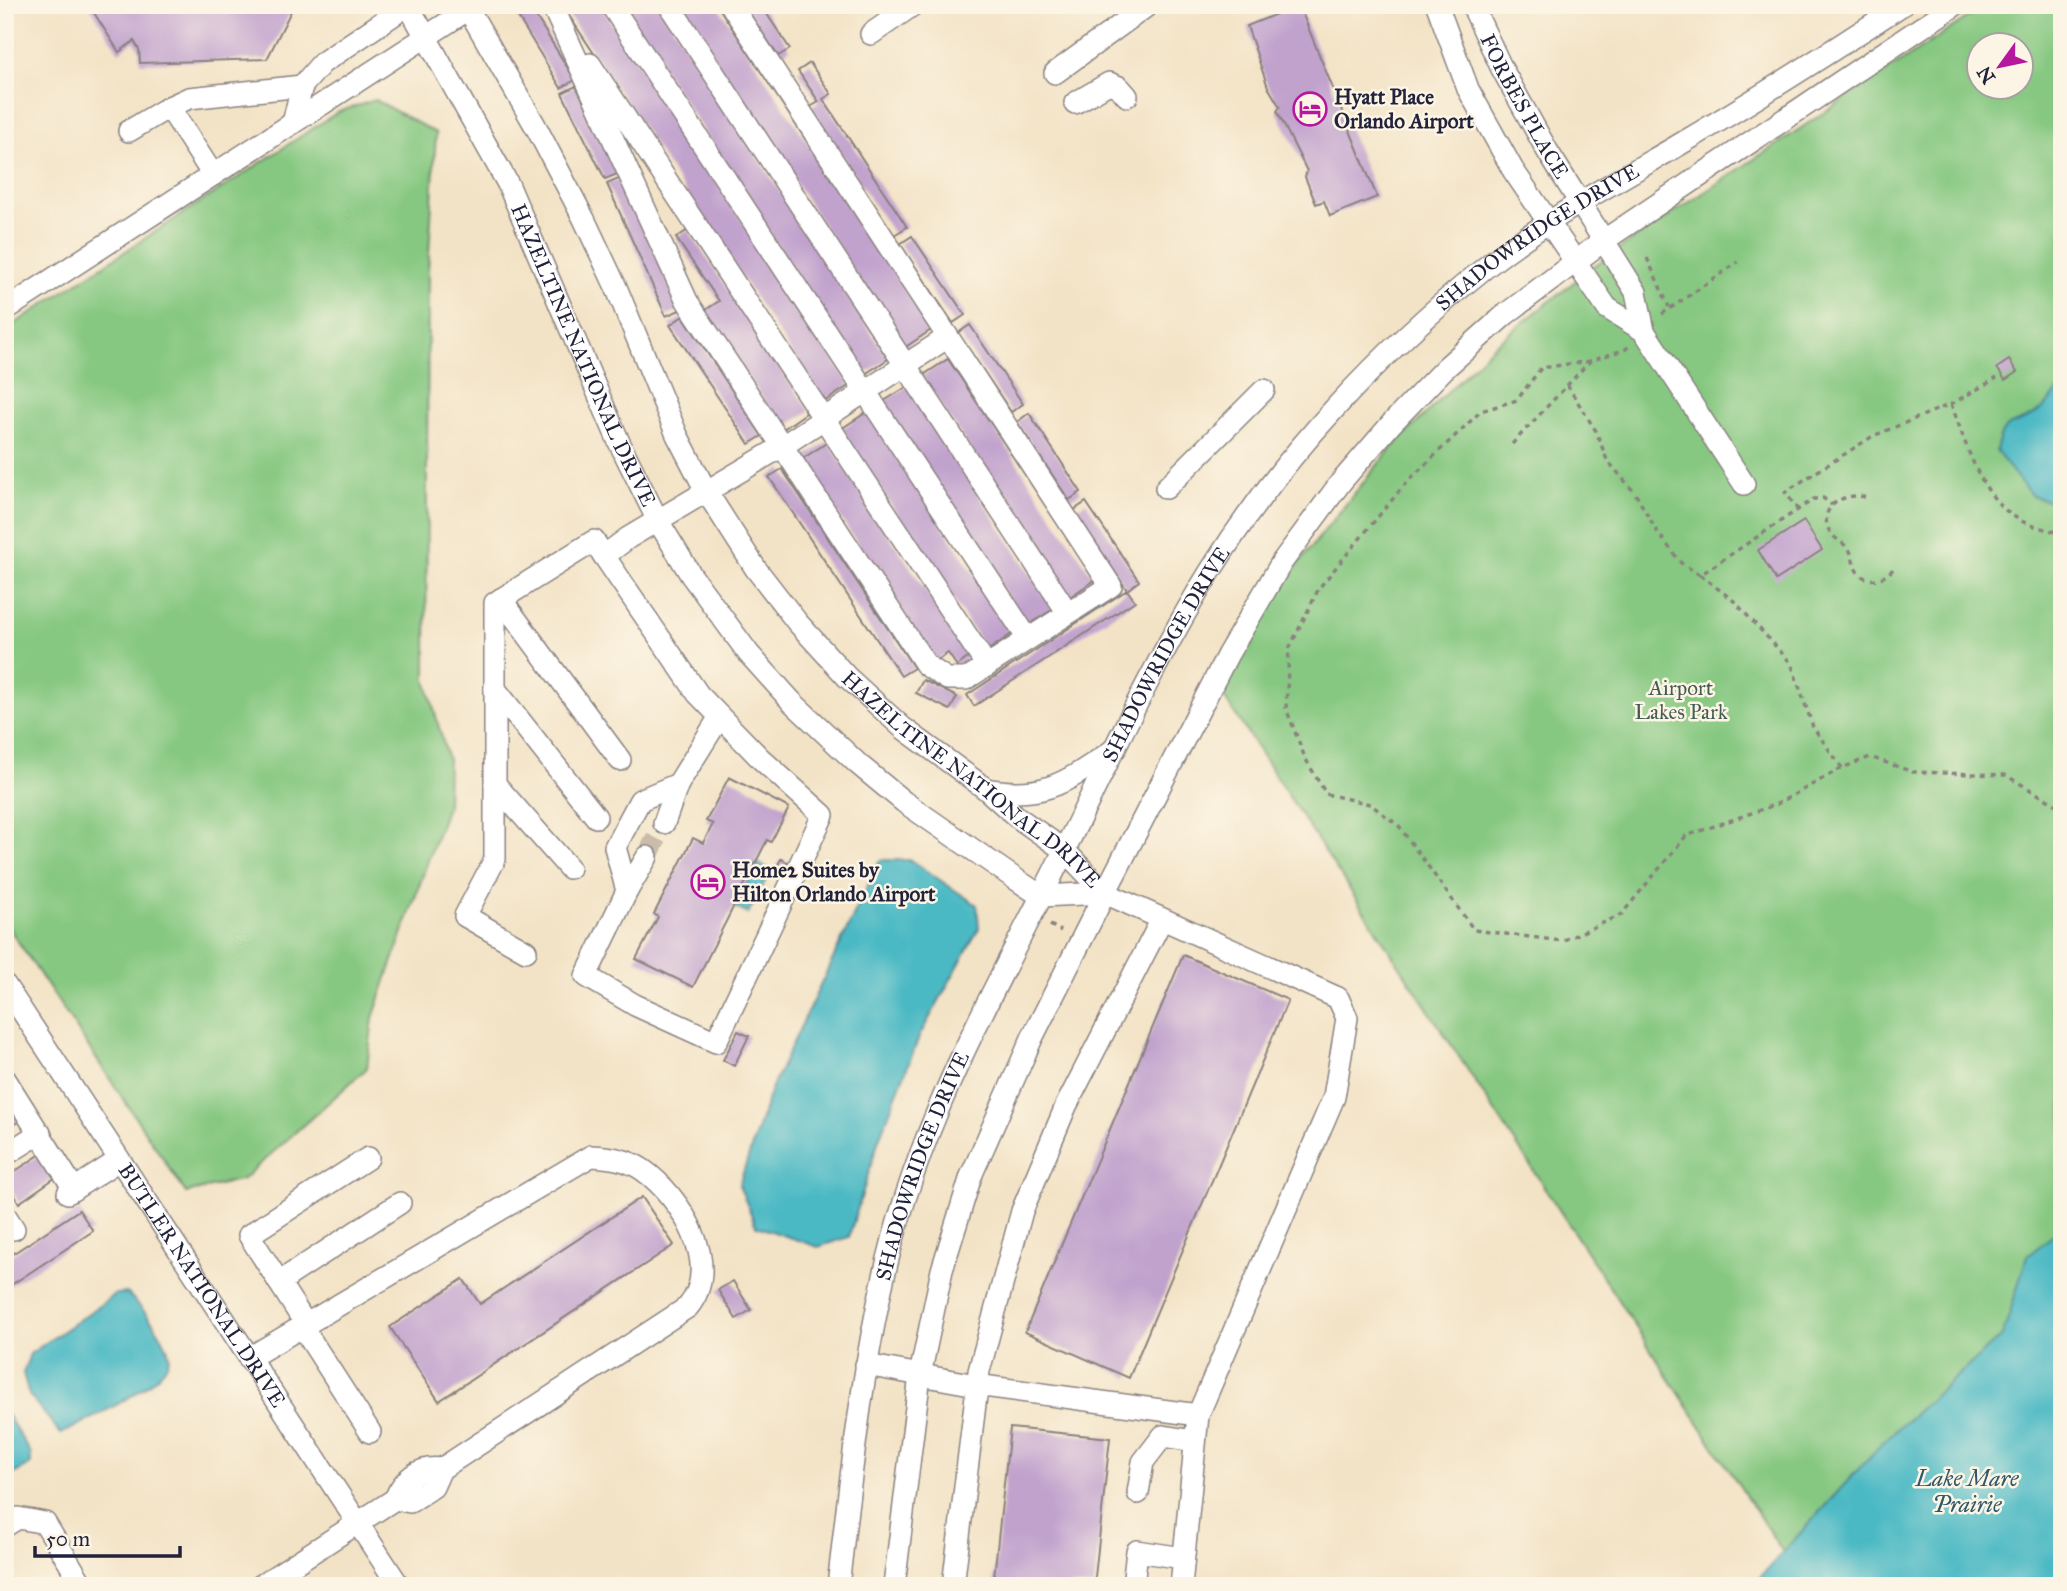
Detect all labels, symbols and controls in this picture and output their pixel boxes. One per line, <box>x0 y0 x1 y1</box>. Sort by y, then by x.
street label: FORBES PLACE <box>1474 30 1574 183</box>
north arrow <box>1966 32 2036 102</box>
text: N <box>1972 62 2000 88</box>
place label: Hyatt Place Orlando Airport <box>1334 84 1474 134</box>
hotel icon: Hyatt Place Orlando Airport <box>1291 90 1329 128</box>
street label: SHADOWRIDGE DRIVE <box>1430 158 1643 316</box>
street label: HAZELTINE NATIONAL DRIVE <box>505 200 662 511</box>
street label: SHADOWRIDGE DRIVE <box>1097 542 1235 766</box>
street label: HAZELTINE NATIONAL DRIVE <box>836 666 1106 893</box>
park label: Airport Lakes Park <box>1635 675 1728 725</box>
place label: Home2 Suites by Hilton Orlando Airport <box>732 857 936 907</box>
hotel icon: Home2 Suites by Hilton Orlando Airport <box>689 863 727 901</box>
street label: SHADOWRIDGE DRIVE <box>870 1047 975 1283</box>
street label: BUTLER NATIONAL DRIVE <box>112 1158 291 1412</box>
water label: Lake Mare Prairie <box>1914 1464 2019 1518</box>
scale bar <box>35 1514 180 1558</box>
text: 50 m <box>46 1526 91 1552</box>

